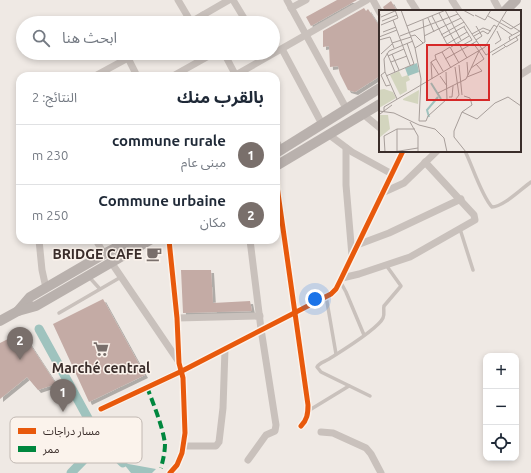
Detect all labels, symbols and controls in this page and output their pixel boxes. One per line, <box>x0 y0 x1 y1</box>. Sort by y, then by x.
inset map <box>379 10 521 152</box>
search box <box>16 16 280 60</box>
icon: search <box>30 27 52 49</box>
text: ابحث هنا <box>62 29 117 46</box>
text: بالقرب منك <box>177 87 264 106</box>
text: النتائج: 2 <box>32 90 77 104</box>
text: commune rurale <box>112 132 226 149</box>
text: 230 m <box>32 148 68 162</box>
text: 1 <box>247 148 255 162</box>
text: مبنى عام <box>181 155 226 169</box>
text: Commune urbaine <box>98 192 226 209</box>
text: 250 m <box>32 208 68 222</box>
text: 2 <box>247 208 255 222</box>
text: مكان <box>200 215 226 229</box>
cafe icon: BRIDGE CAFE <box>145 245 163 263</box>
place label: BRIDGE CAFE <box>52 246 142 262</box>
your location <box>305 289 325 309</box>
pin: 2 <box>7 327 33 360</box>
supermarket icon: Marché central <box>92 340 110 358</box>
map controls <box>483 353 519 461</box>
button: + <box>483 353 519 389</box>
place label: Marché central <box>52 360 150 376</box>
pin: 1 <box>50 379 76 412</box>
button: − <box>483 389 519 425</box>
legend <box>10 417 142 463</box>
text: مسار دراجات <box>43 425 100 438</box>
button: locate <box>483 425 519 461</box>
text: ممر <box>42 443 60 456</box>

